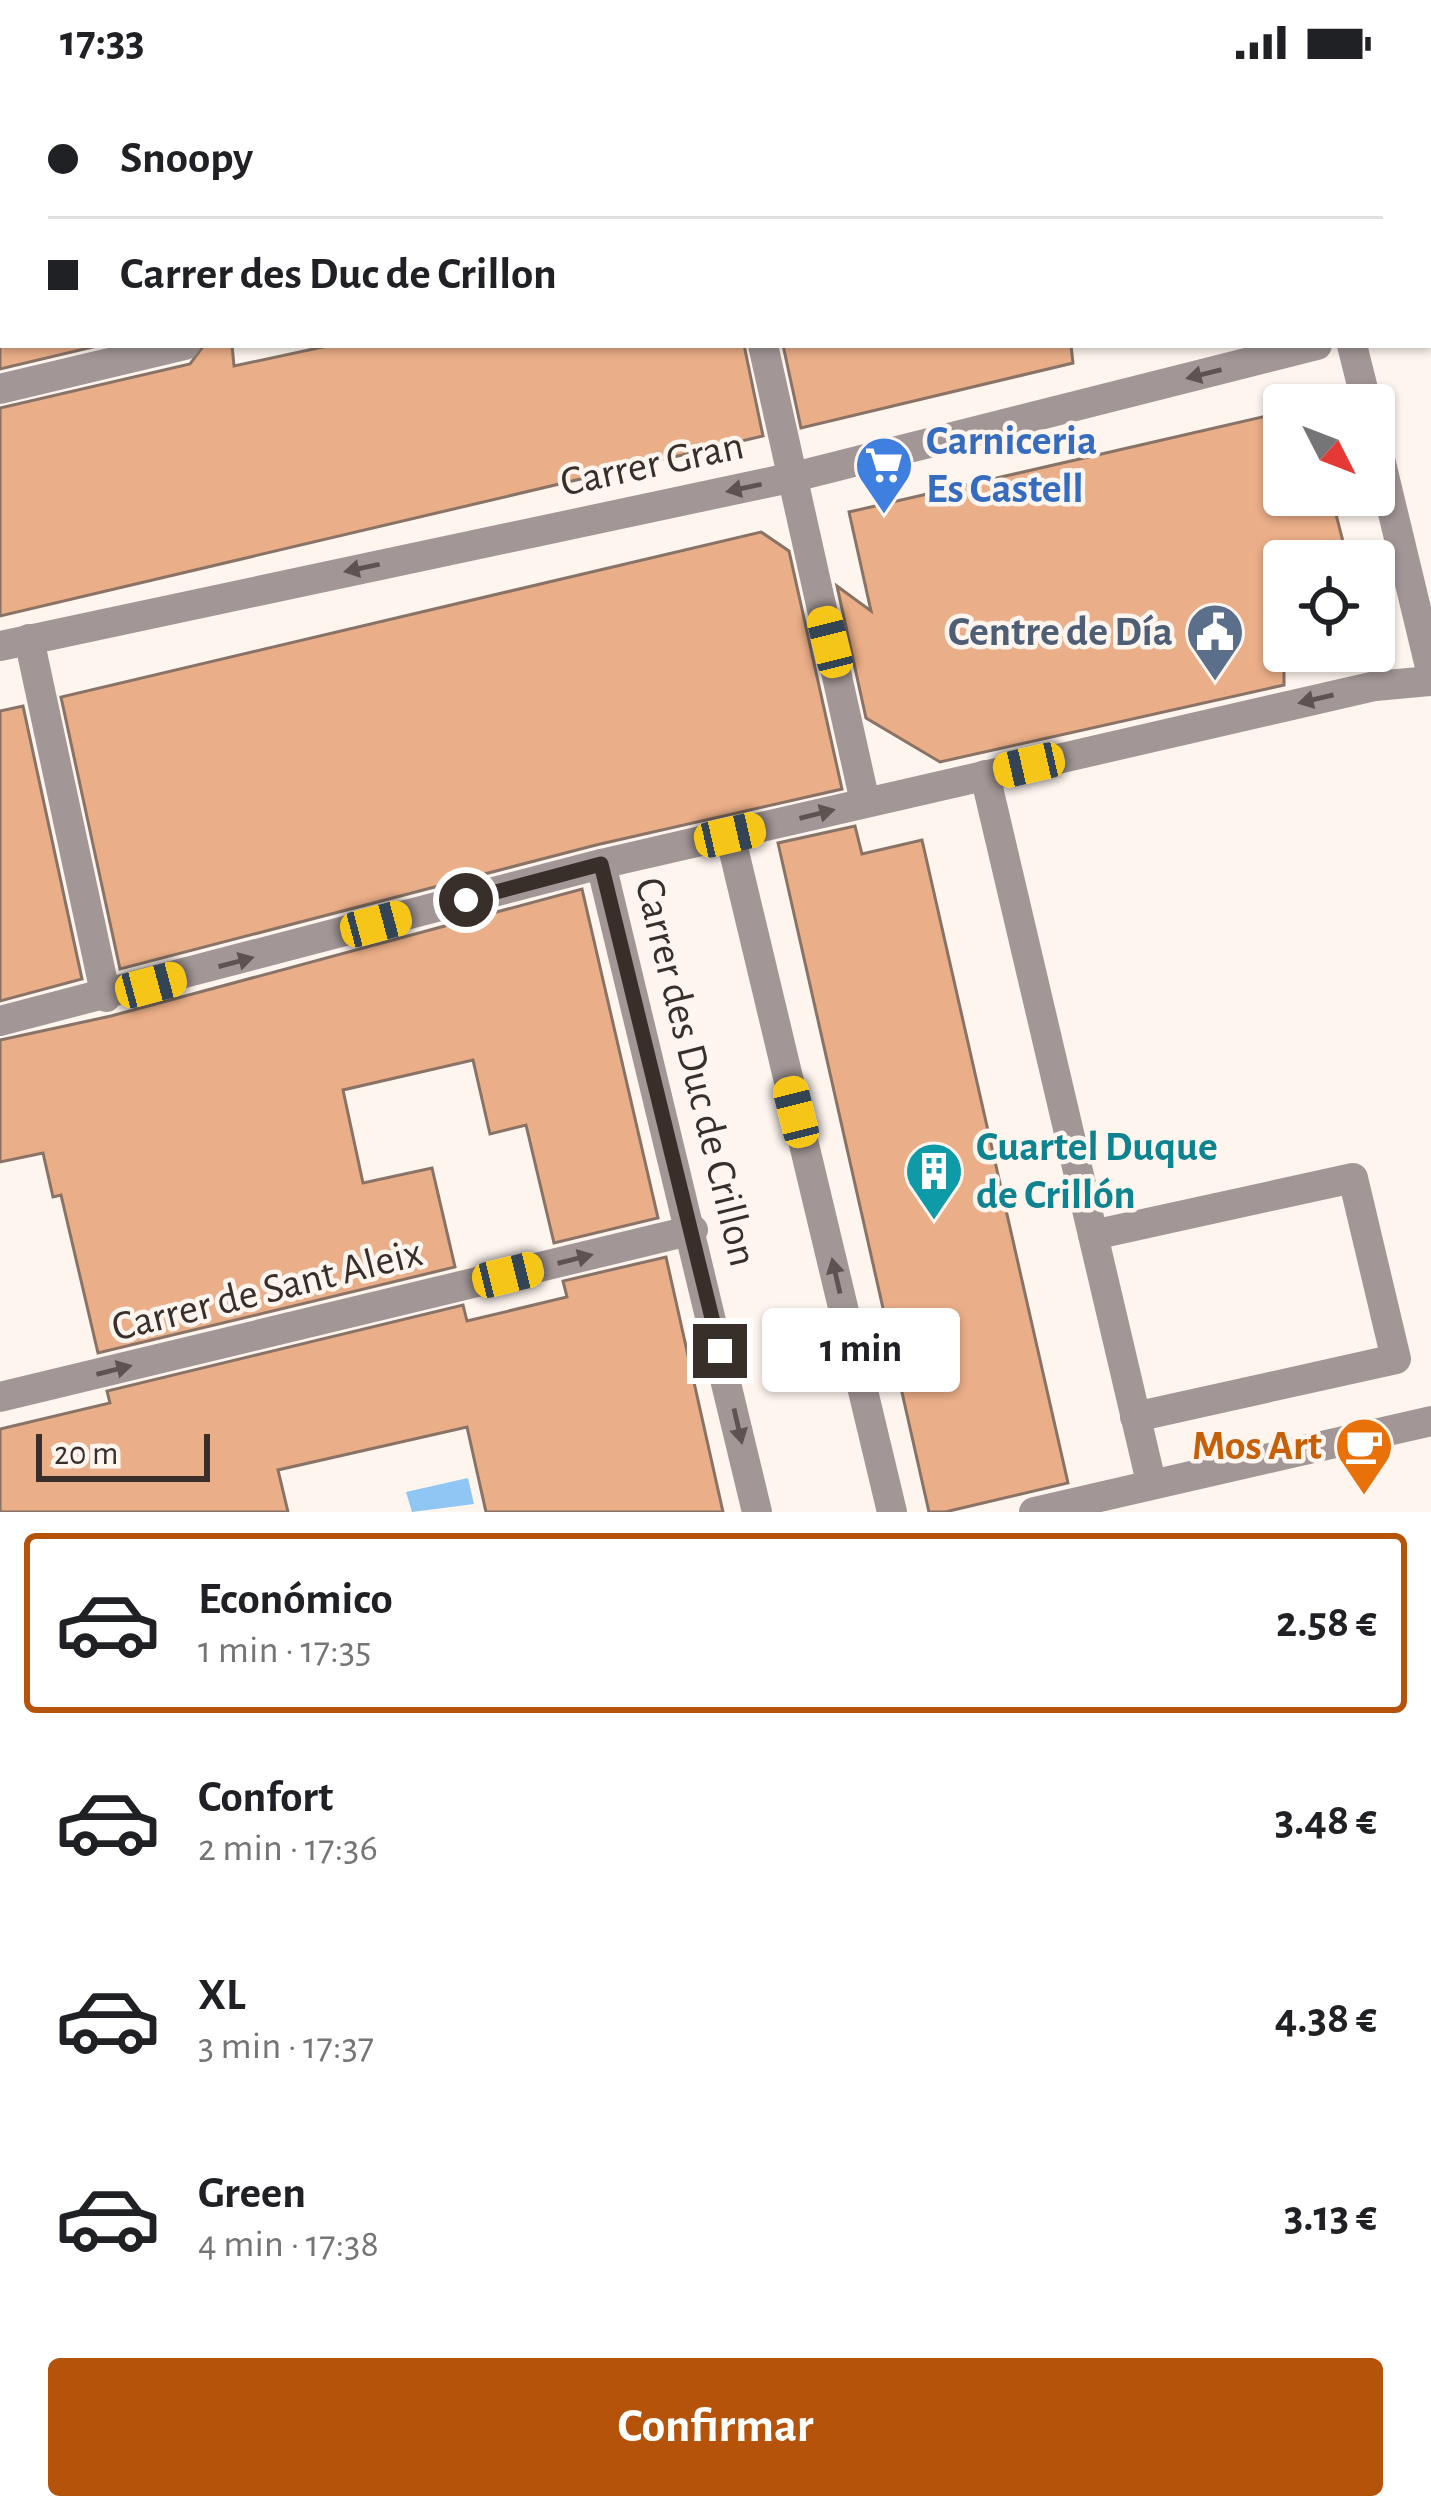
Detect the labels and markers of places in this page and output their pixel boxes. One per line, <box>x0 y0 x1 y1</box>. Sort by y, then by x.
place label: Carniceria Es Castell <box>926 420 1097 510</box>
supermarket icon: Carniceria Es Castell <box>853 434 915 516</box>
public building icon: Centre de Día <box>1184 601 1246 683</box>
place label: Centre de Día <box>948 611 1173 653</box>
place label: Cuartel Duque de Crillón <box>976 1126 1218 1216</box>
building icon: Cuartel Duque de Crillón <box>903 1140 965 1222</box>
cafe icon: Mos Art <box>1333 1415 1395 1497</box>
place label: Mos Art <box>1192 1425 1322 1467</box>

